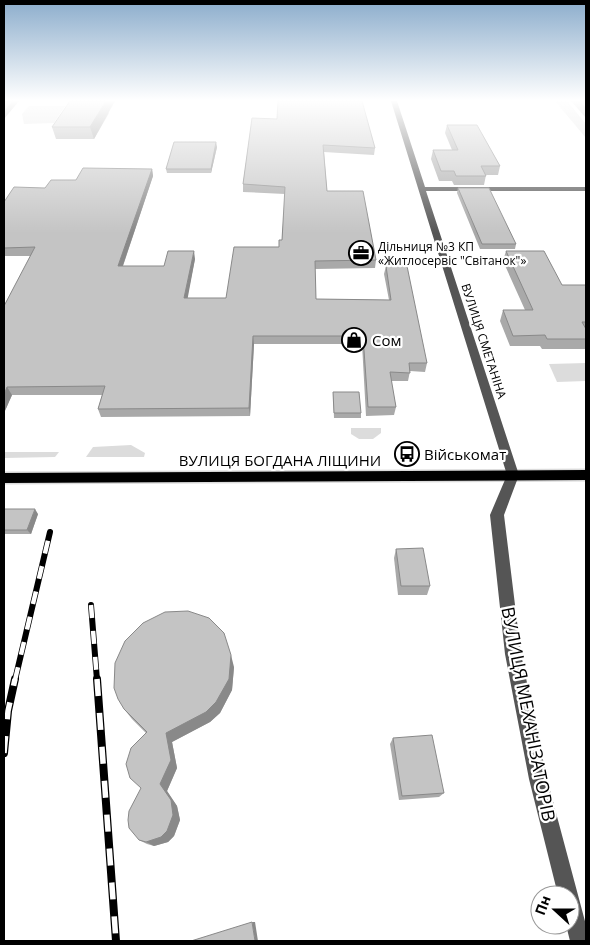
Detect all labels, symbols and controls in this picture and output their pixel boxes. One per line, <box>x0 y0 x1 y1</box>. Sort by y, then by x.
place label: Дільниця №3 КП «Житлосервіс "Світанок"» <box>378 238 526 269</box>
office icon: Дільниця №3 КП «Житлосервіс "Світанок"» <box>348 240 374 266</box>
street label: ВУЛИЦЯ СМЕТАНІНА <box>457 281 511 401</box>
shop icon: Сом <box>341 327 367 353</box>
place label: Сом <box>372 330 401 350</box>
bus stop icon: Військомат <box>394 441 420 467</box>
place label: Військомат <box>424 444 506 464</box>
street label: ВУЛИЦЯ БОГДАНА ЛІЩИНИ <box>179 450 381 470</box>
street label: ВУЛИЦЯ МЕХАНІЗАТОРІВ <box>496 605 562 823</box>
north arrow <box>530 885 580 935</box>
text: Пн <box>530 893 555 918</box>

